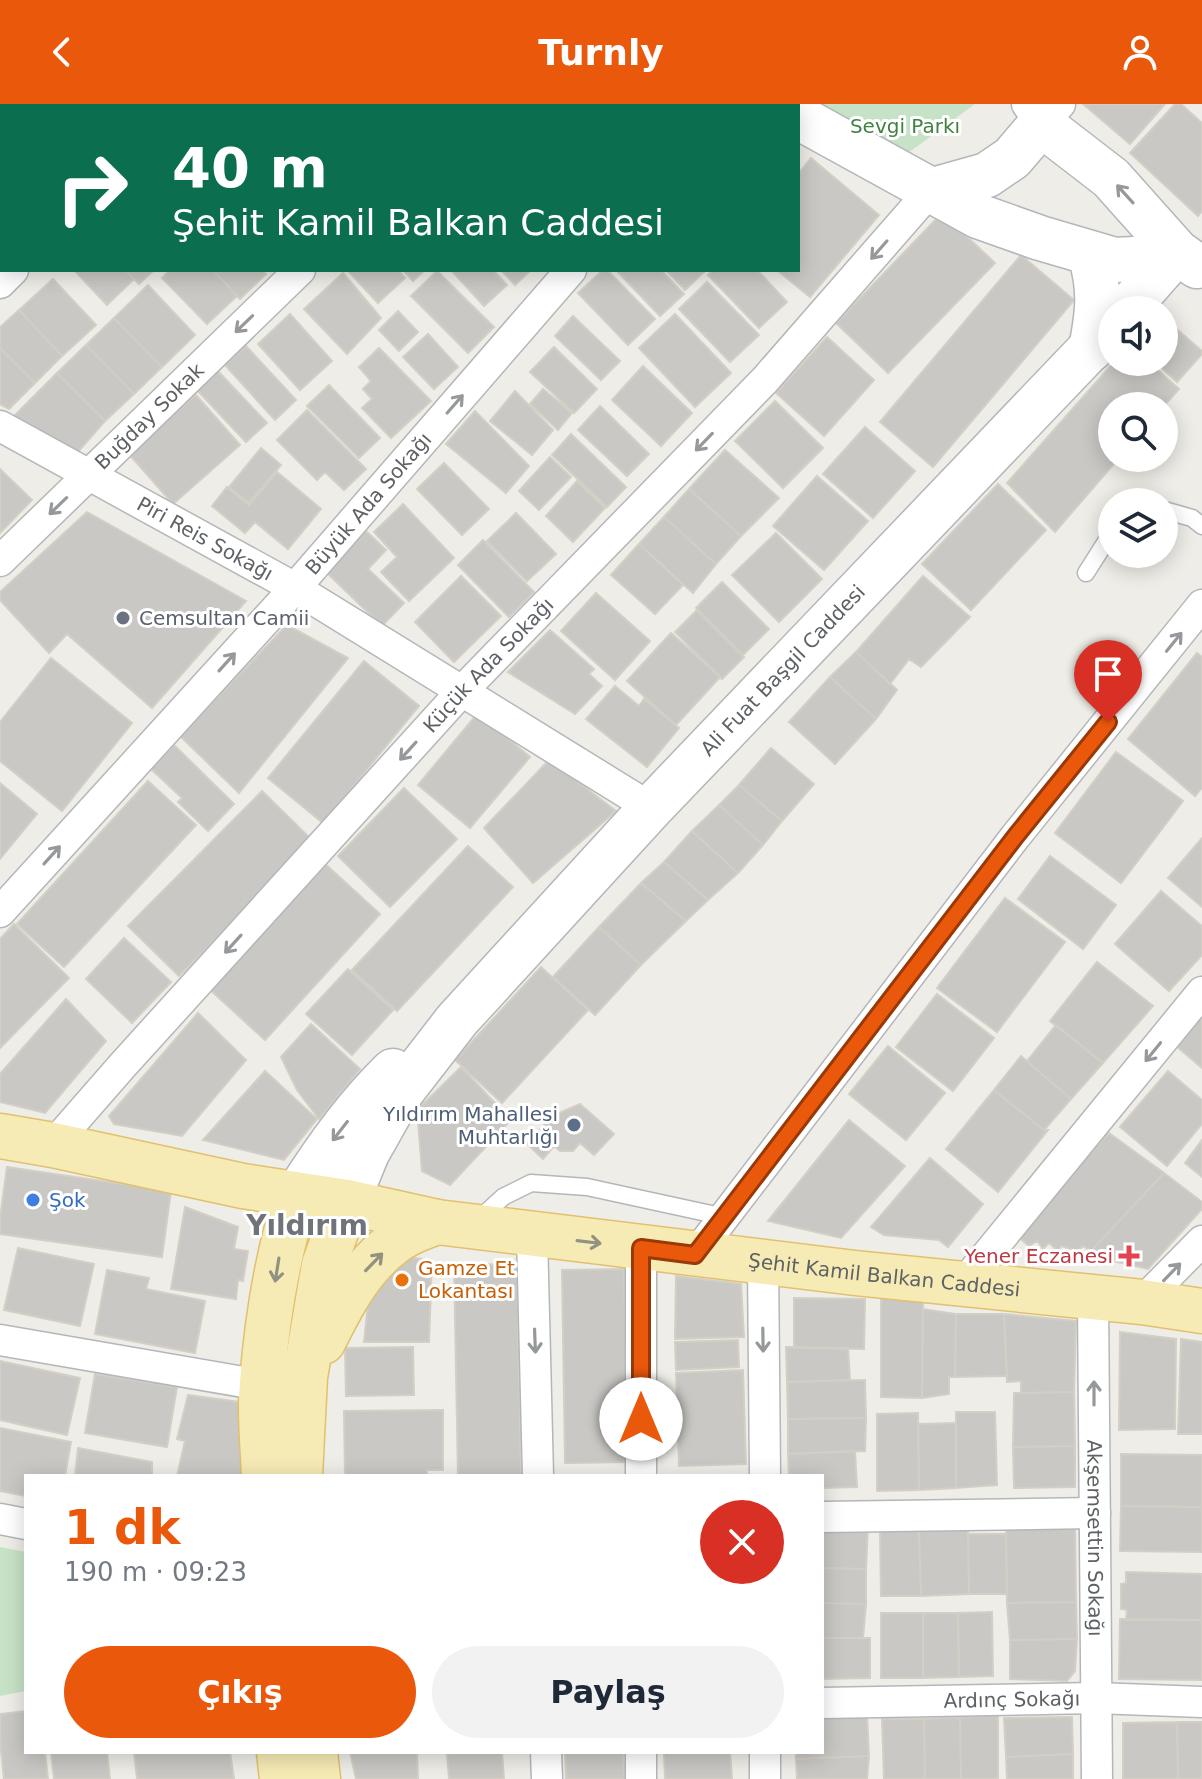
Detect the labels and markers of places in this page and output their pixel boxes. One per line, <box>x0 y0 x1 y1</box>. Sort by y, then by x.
place label: Cemsultan Camii <box>139 606 309 630</box>
marker: Cemsultan Camii <box>114 609 132 627</box>
pin <box>1074 640 1142 722</box>
place label: Yıldırım Mahallesi Muhtarlığı <box>382 1102 558 1149</box>
marker: Yıldırım Mahallesi Muhtarlığı <box>565 1116 583 1134</box>
place label: Şok <box>49 1188 86 1212</box>
marker: Şok <box>24 1191 42 1209</box>
place label: Yener Eczanesi <box>963 1244 1113 1268</box>
marker: Yener Eczanesi <box>1120 1247 1138 1265</box>
place label: Gamze Et Lokantası <box>418 1256 515 1303</box>
marker: Gamze Et Lokantası <box>393 1271 411 1289</box>

